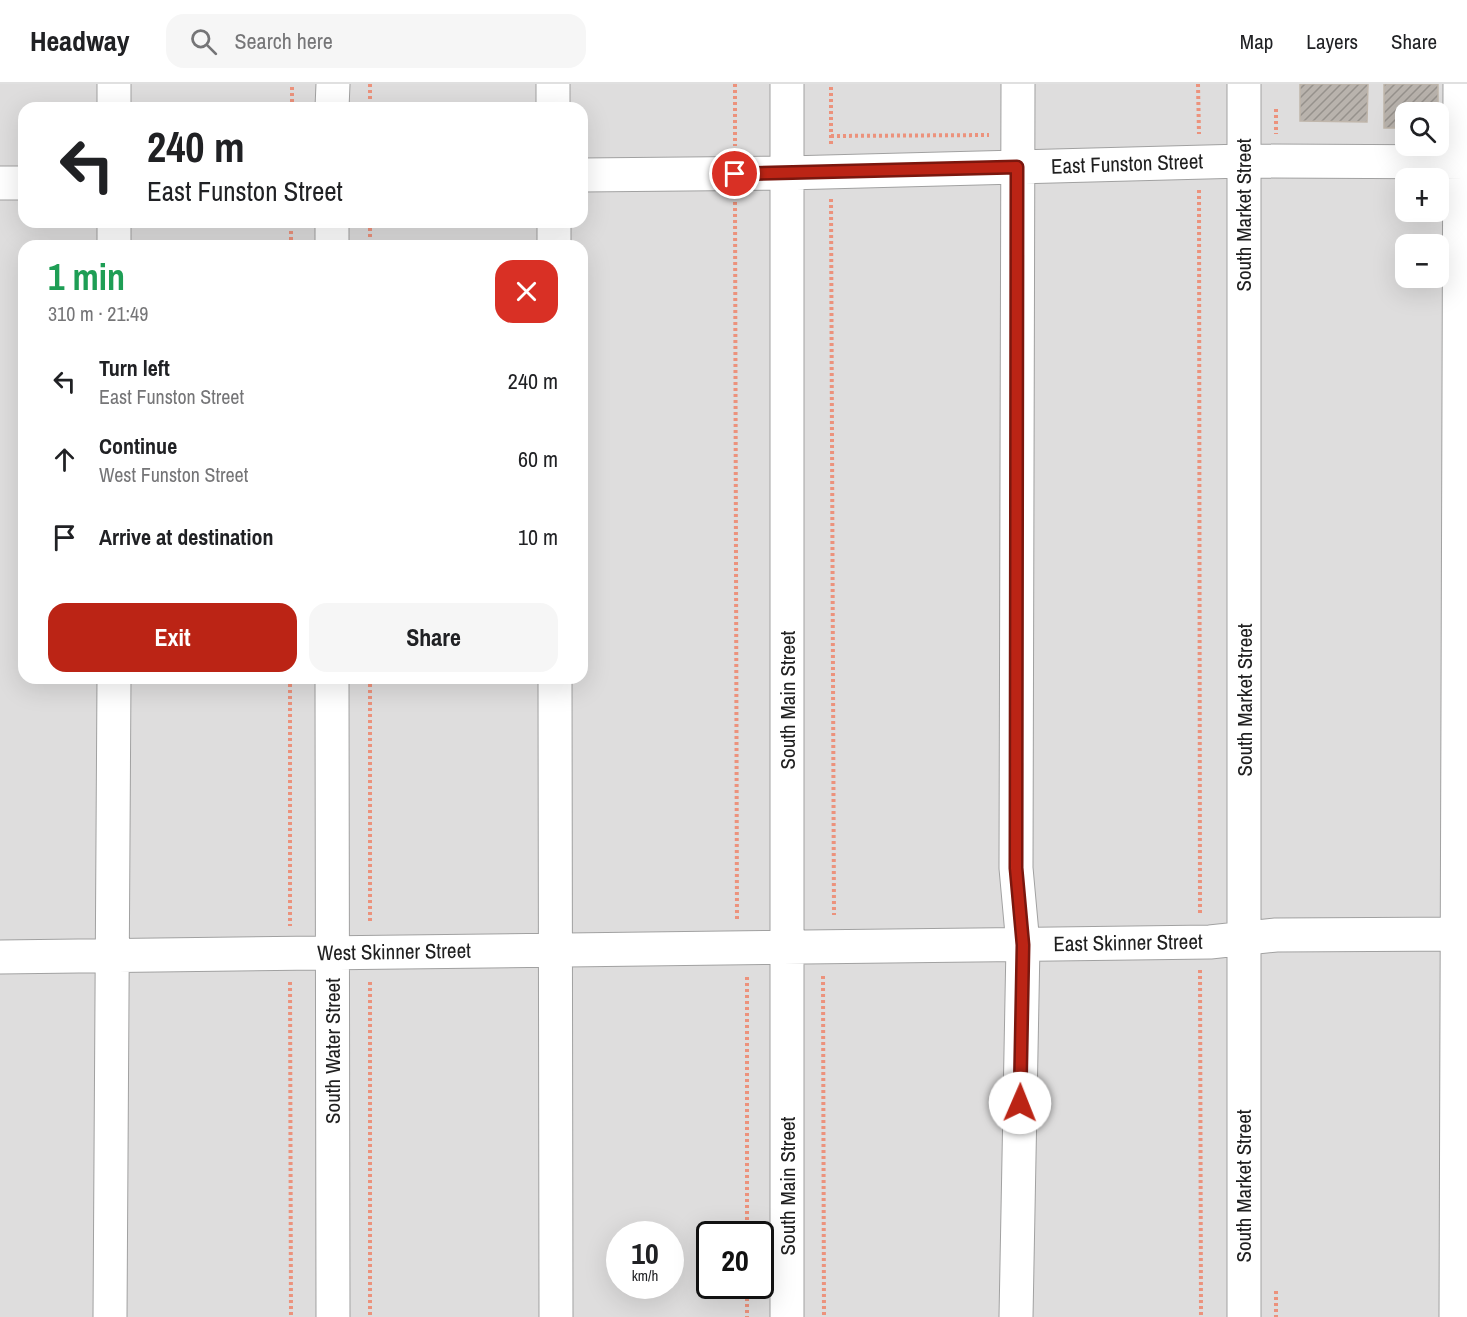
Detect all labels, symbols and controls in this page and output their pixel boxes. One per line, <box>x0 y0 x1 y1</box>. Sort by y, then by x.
search box <box>166 14 586 68</box>
text: Headway <box>30 22 130 60</box>
icon: search <box>187 25 220 58</box>
text: Search here <box>235 26 333 56</box>
text: Map <box>1240 27 1273 56</box>
text: Layers <box>1306 27 1358 56</box>
text: Share <box>1391 27 1437 56</box>
map controls <box>1395 102 1449 288</box>
button: search <box>1395 102 1449 156</box>
text: 240 m <box>147 119 245 175</box>
icon: left <box>48 126 126 204</box>
street label: South Market Street <box>1229 138 1258 292</box>
street label: East Funston Street <box>1050 146 1204 181</box>
pin <box>709 148 760 199</box>
icon: arrive <box>718 157 751 190</box>
button: + <box>1395 168 1449 222</box>
text: East Funston Street <box>147 173 343 209</box>
button: − <box>1395 234 1449 288</box>
text: 1 min <box>48 253 125 301</box>
button: close <box>495 260 558 323</box>
text: 310 m · 21:49 <box>48 300 148 327</box>
text: Turn left <box>99 353 170 383</box>
icon: left <box>48 365 81 398</box>
text: 240 m <box>508 366 558 396</box>
text: East Funston Street <box>99 383 244 410</box>
text: Continue <box>99 431 177 461</box>
icon: ahead <box>48 443 81 476</box>
text: 60 m <box>518 444 558 474</box>
text: West Funston Street <box>99 461 248 488</box>
icon: arrive <box>48 521 81 554</box>
text: Arrive at destination <box>99 522 273 552</box>
text: 10 m <box>518 522 558 552</box>
button: Exit <box>48 603 297 672</box>
button: Share <box>309 603 558 672</box>
street label: South Market Street <box>1230 623 1259 777</box>
street label: South Main Street <box>773 630 802 769</box>
street label: East Skinner Street <box>1053 927 1203 958</box>
street label: West Skinner Street <box>317 936 471 967</box>
street label: South Water Street <box>318 978 347 1124</box>
position arrow <box>988 1071 1052 1135</box>
street label: South Market Street <box>1229 1109 1258 1263</box>
street label: South Main Street <box>773 1116 802 1255</box>
speed limit sign: 20 <box>696 1221 774 1299</box>
text: 10 <box>631 1233 659 1273</box>
text: km/h <box>632 1265 658 1286</box>

